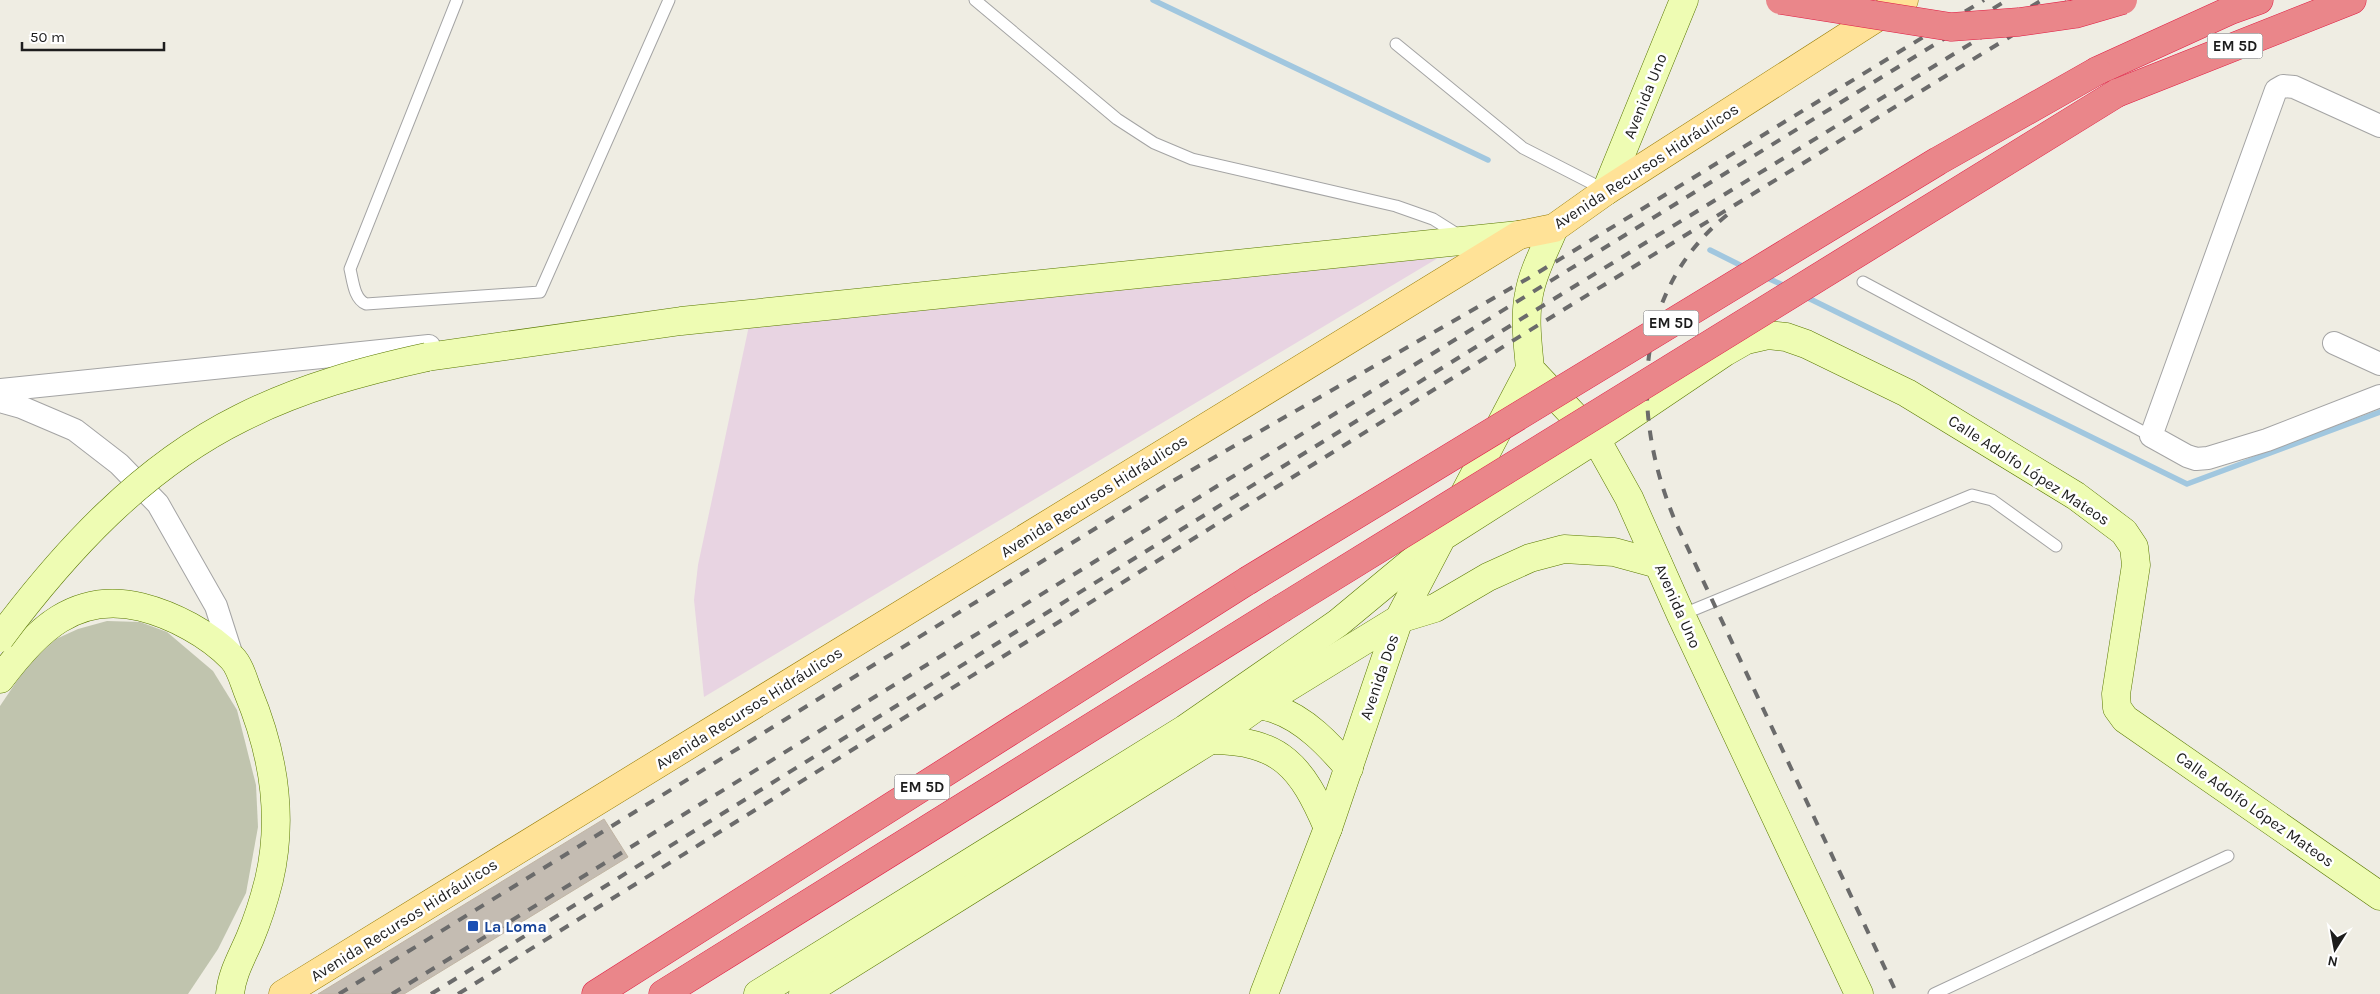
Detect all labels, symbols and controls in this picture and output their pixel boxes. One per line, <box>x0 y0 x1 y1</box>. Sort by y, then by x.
scale bar <box>22 20 165 52</box>
text: 50 m <box>30 28 65 46</box>
road number: EM 5D <box>2208 34 2262 58</box>
street label: Avenida Uno <box>1619 51 1671 141</box>
street label: Avenida Recursos Hidráulicos <box>1550 99 1742 233</box>
road number: EM 5D <box>1644 310 1698 336</box>
street label: Calle Adolfo López Mateos <box>1945 411 2113 529</box>
street label: Avenida Recursos Hidráulicos <box>997 431 1191 561</box>
street label: Avenida Uno <box>1651 561 1705 651</box>
street label: Avenida Dos <box>1355 632 1403 722</box>
street label: Avenida Recursos Hidráulicos <box>652 643 846 773</box>
street label: Calle Adolfo López Mateos <box>2172 747 2338 871</box>
road number: EM 5D <box>894 774 950 800</box>
street label: Avenida Recursos Hidráulicos <box>307 855 501 985</box>
place label: La Loma <box>484 917 547 936</box>
marker: La Loma <box>466 919 480 933</box>
north arrow <box>2310 924 2360 974</box>
text: N <box>2326 952 2339 971</box>

